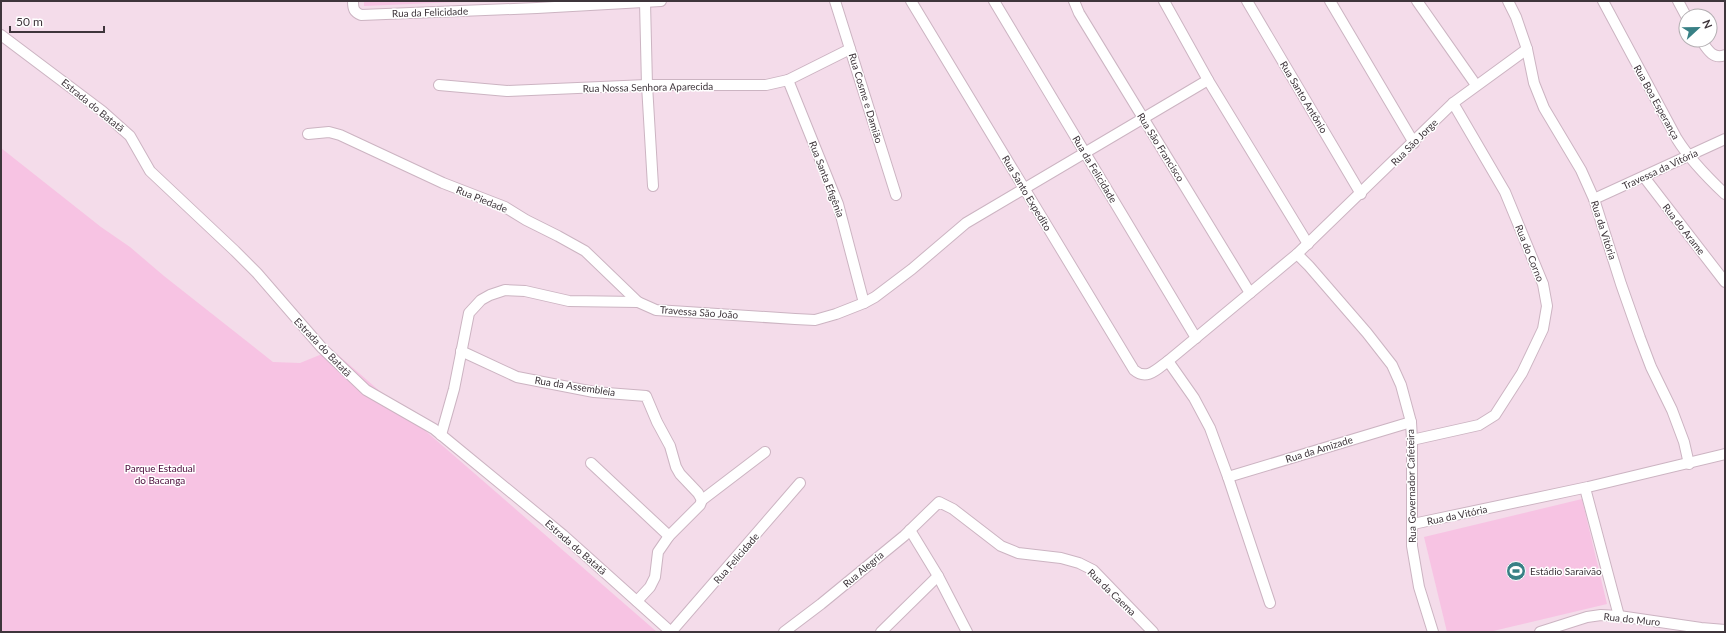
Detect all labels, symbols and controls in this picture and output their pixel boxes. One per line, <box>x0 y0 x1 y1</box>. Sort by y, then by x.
street label: Rua da Felicidade <box>392 5 468 19</box>
scale bar <box>10 8 104 34</box>
north arrow <box>1678 8 1718 48</box>
text: 50 m <box>16 14 43 29</box>
text: N <box>1700 18 1715 30</box>
street label: Rua Cosme e Damião <box>847 52 885 145</box>
street label: Rua Santo Antônio <box>1278 59 1330 135</box>
street label: Rua Boa Esperança <box>1632 63 1683 141</box>
street label: Estrada do Batatã <box>59 76 127 134</box>
street label: Rua Nossa Senhora Aparecida <box>583 80 713 94</box>
street label: Rua São Francisco <box>1135 110 1187 184</box>
street label: Rua São Jorge <box>1388 116 1440 168</box>
street label: Rua da Felicidade <box>1070 133 1120 205</box>
street label: Rua Santa Efigênia <box>807 139 847 219</box>
street label: Travessa da Vitória <box>1620 146 1700 192</box>
street label: Rua Santo Expedito <box>1000 153 1054 233</box>
street label: Rua Piedade <box>455 183 509 215</box>
street label: Rua da Vitória <box>1589 199 1619 261</box>
street label: Rua do Arame <box>1660 201 1708 257</box>
street label: Rua do Corno <box>1513 223 1547 283</box>
street label: Travessa São João <box>660 303 739 321</box>
street label: Estrada do Batatã <box>292 315 354 379</box>
street label: Rua da Assembleia <box>534 374 616 398</box>
street label: Rua Governador Cafeteira <box>1404 429 1418 543</box>
street label: Rua da Amizade <box>1284 433 1354 465</box>
park label: Parque Estadual do Bacanga <box>125 462 195 486</box>
street label: Rua da Vitória <box>1426 503 1488 527</box>
street label: Estrada do Batatã <box>543 517 609 577</box>
street label: Rua Felicidade <box>711 530 761 586</box>
street label: Rua Alegria <box>840 548 886 589</box>
sports icon: Estádio Saraivão <box>1505 560 1527 582</box>
place label: Estádio Saraivão <box>1530 565 1602 577</box>
street label: Rua da Caema <box>1085 566 1139 618</box>
street label: Rua do Muro <box>1603 610 1661 628</box>

